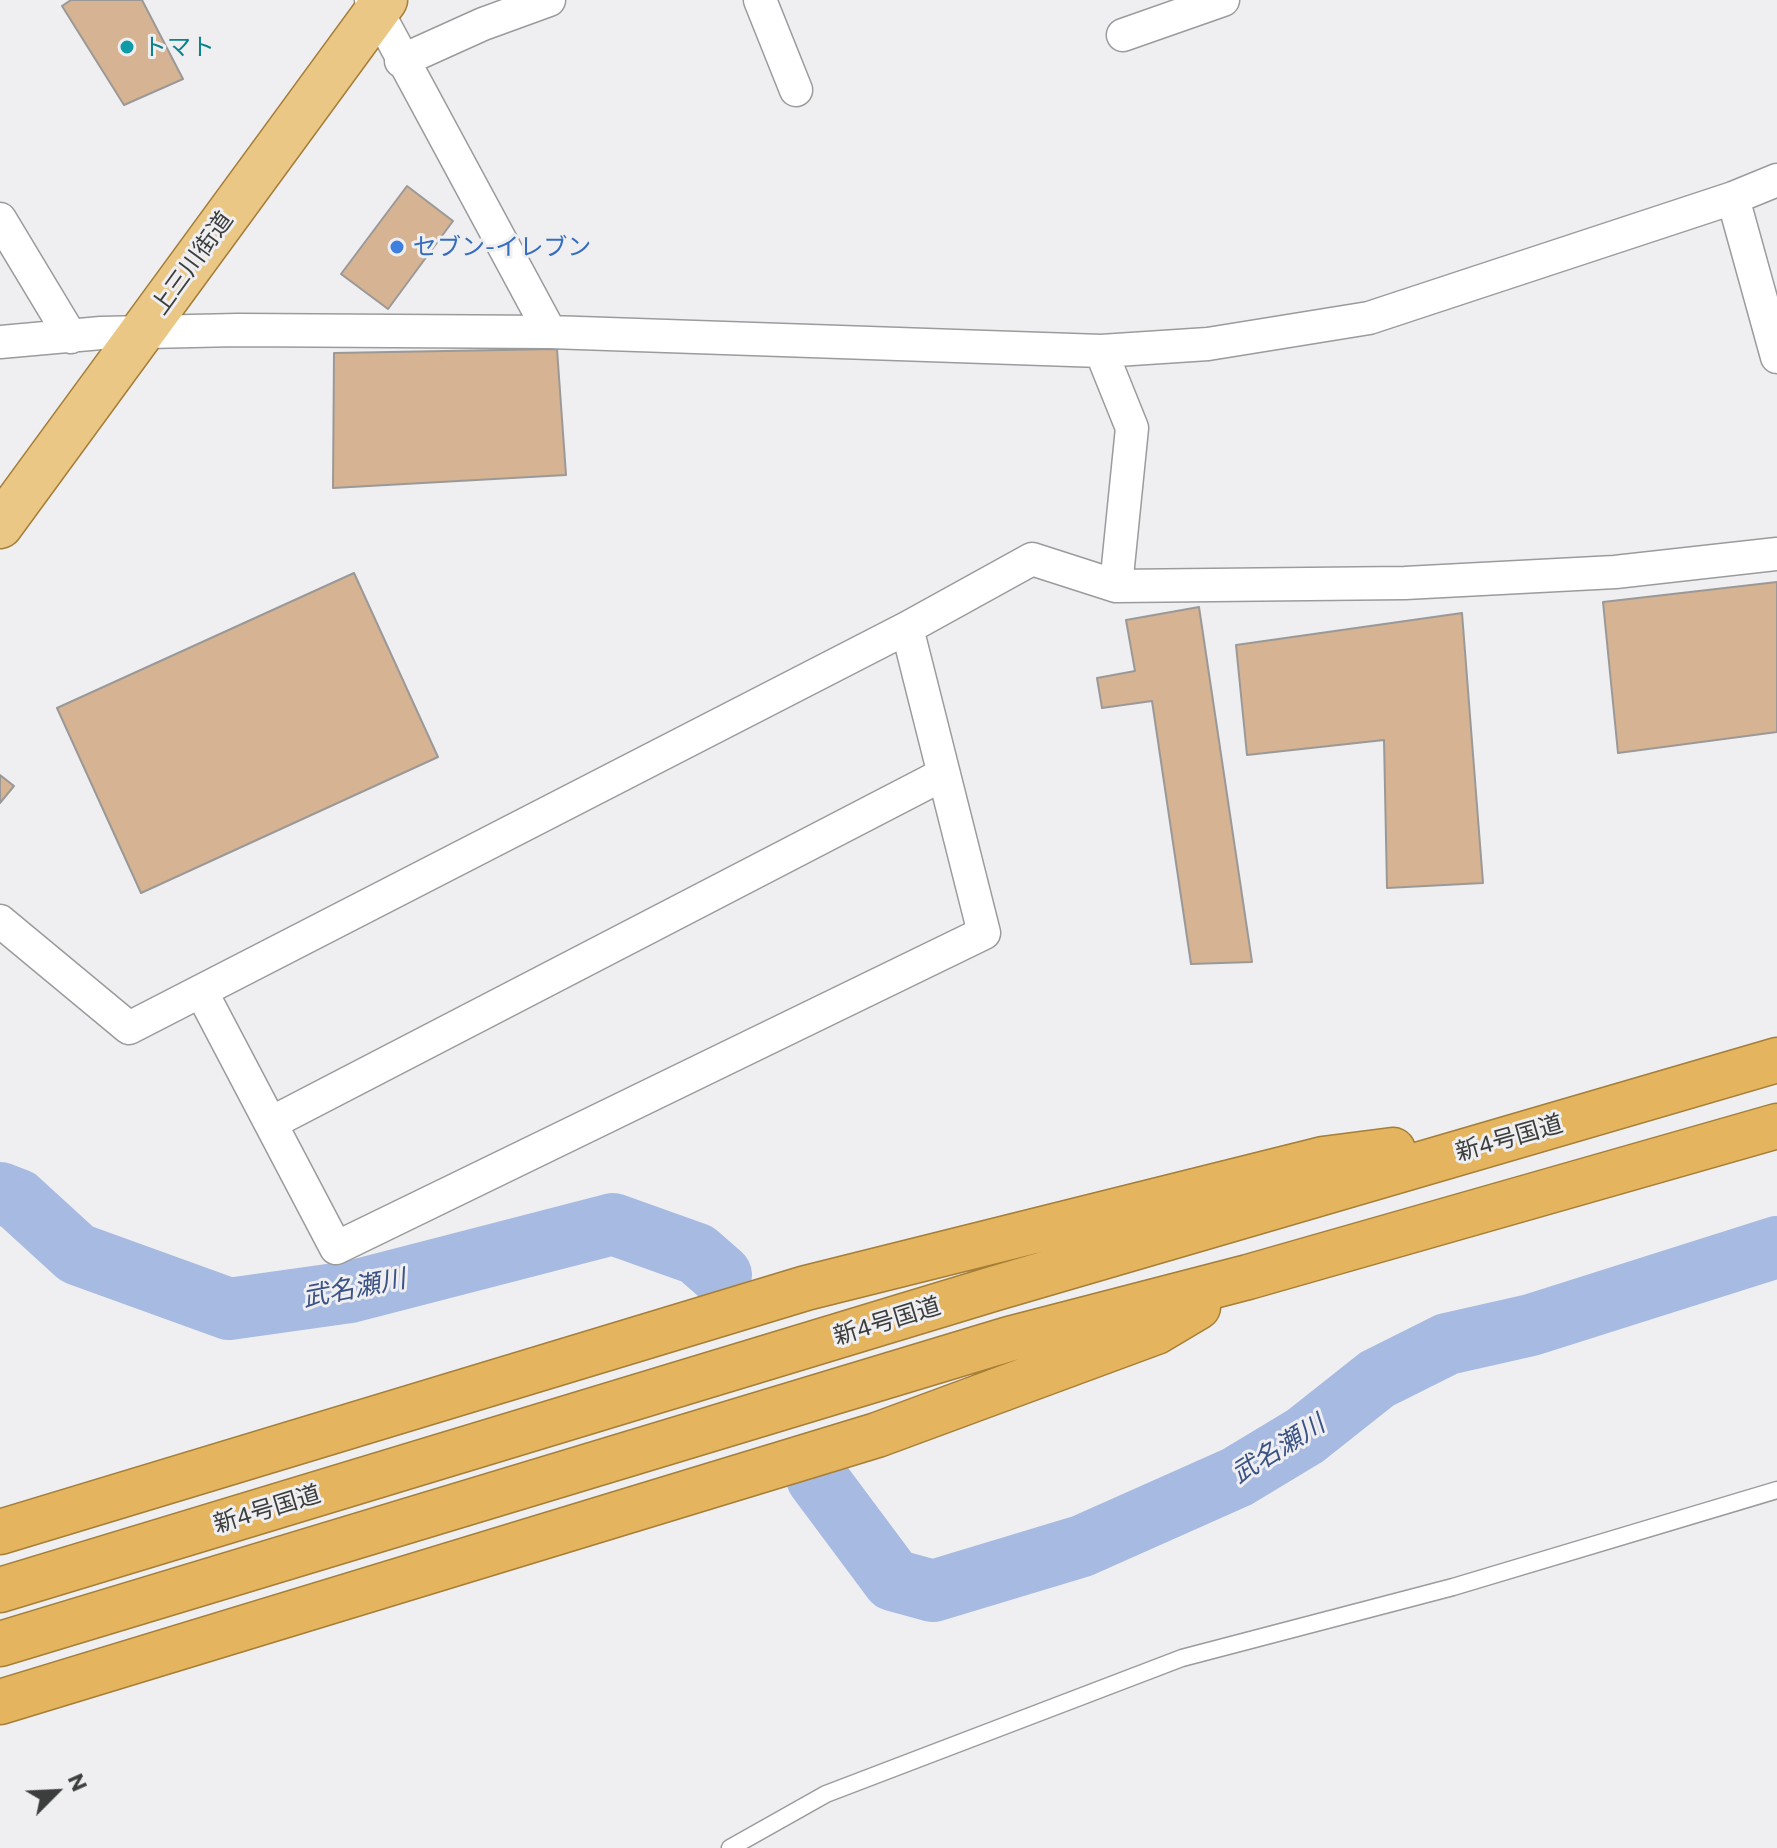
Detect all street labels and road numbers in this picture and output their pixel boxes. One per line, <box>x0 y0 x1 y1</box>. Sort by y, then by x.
street label: 上三川街道 <box>145 206 239 320</box>
street label: 新4号国道 <box>1452 1109 1566 1167</box>
street label: 新4号国道 <box>830 1291 944 1351</box>
street label: 新4号国道 <box>210 1479 324 1539</box>

